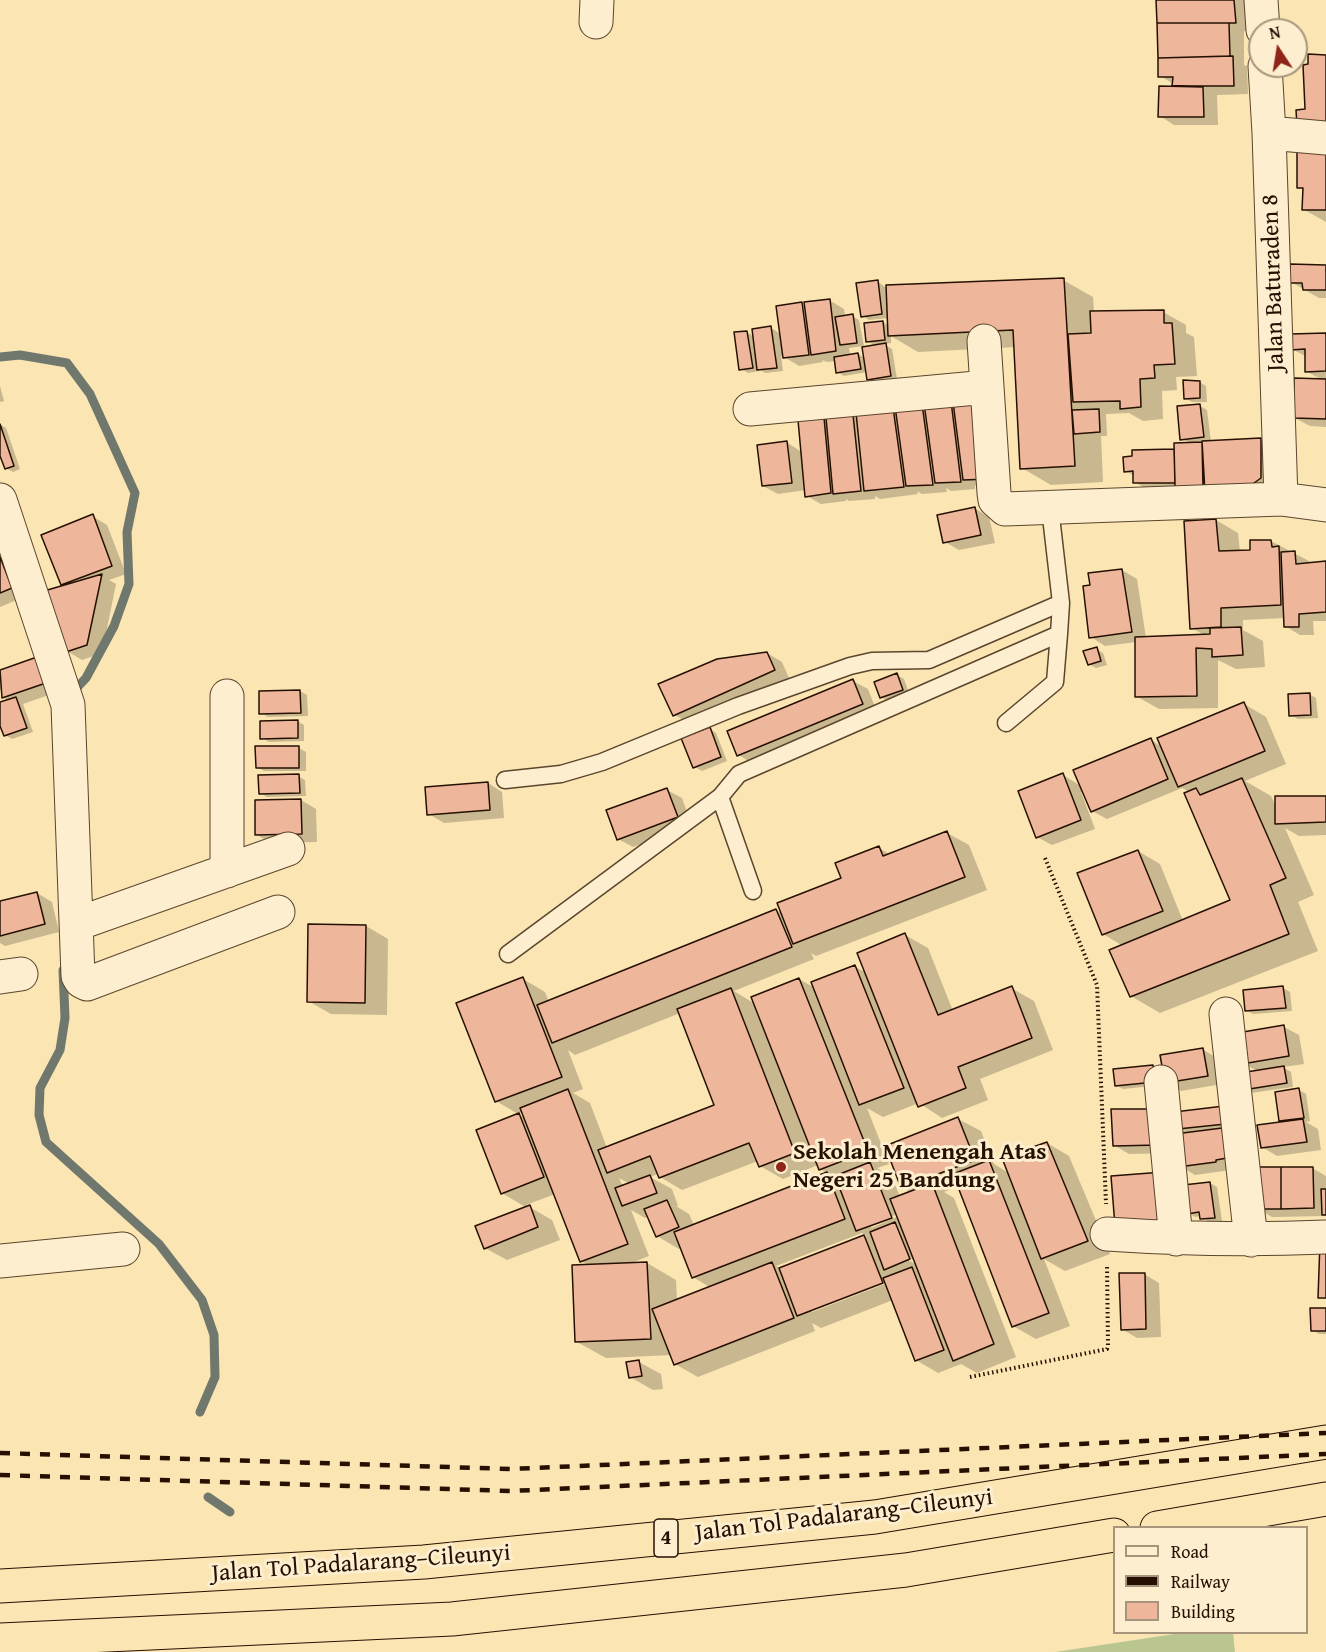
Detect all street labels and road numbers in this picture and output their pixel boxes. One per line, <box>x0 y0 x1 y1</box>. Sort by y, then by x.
street label: Jalan Baturaden 8 <box>1257 194 1291 372</box>
street label: Jalan Tol Padalarang–Cileunyi <box>693 1483 995 1549</box>
road number: 4 <box>654 1519 678 1557</box>
street label: Jalan Tol Padalarang–Cileunyi <box>210 1539 512 1589</box>

